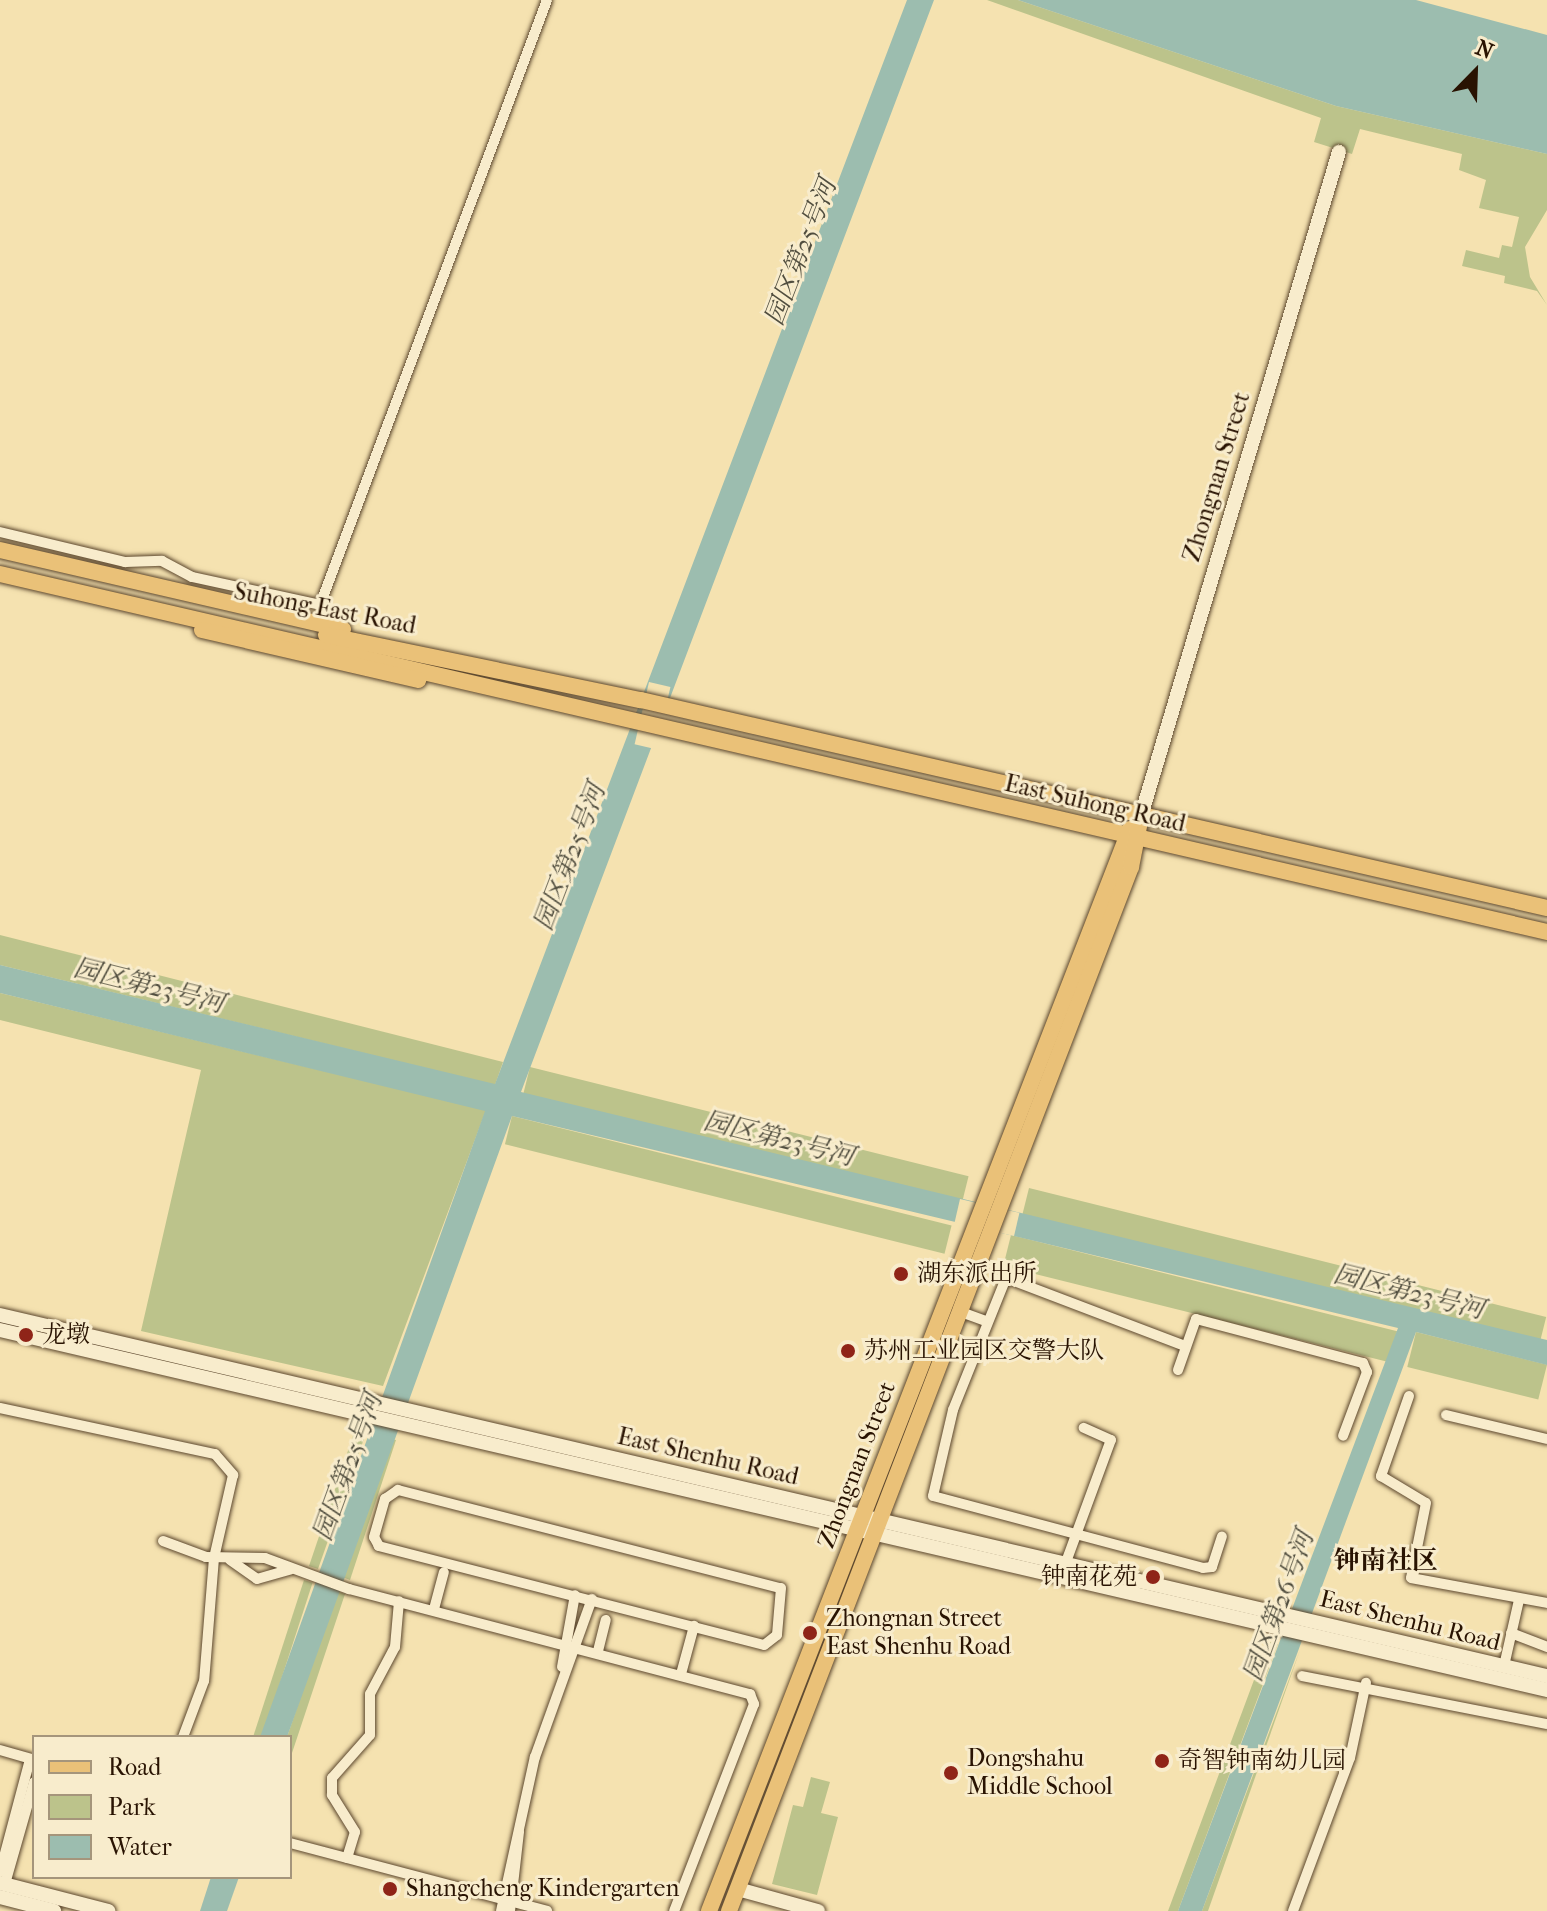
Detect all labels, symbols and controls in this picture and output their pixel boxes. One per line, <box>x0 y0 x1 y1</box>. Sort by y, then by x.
north arrow <box>1435 32 1515 112</box>
text: N <box>1472 35 1497 65</box>
water label: 园区第25号河 <box>759 174 843 330</box>
street label: Zhongnan Street <box>1178 389 1256 565</box>
street label: Suhong East Road <box>232 577 418 641</box>
street label: East Suhong Road <box>1002 769 1188 839</box>
water label: 园区第25号河 <box>528 779 612 935</box>
water label: 园区第23号河 <box>70 952 228 1020</box>
water label: 园区第23号河 <box>700 1105 858 1173</box>
water label: 园区第23号河 <box>1330 1258 1488 1326</box>
place label: 湖东派出所 <box>917 1260 1037 1288</box>
marker: 湖东派出所 <box>892 1265 910 1283</box>
place label: 龙墩 <box>42 1321 90 1349</box>
marker: 龙墩 <box>17 1326 35 1344</box>
place label: 苏州工业园区交警大队 <box>864 1337 1104 1365</box>
marker: 苏州工业园区交警大队 <box>839 1342 857 1360</box>
street label: Zhongnan Street <box>812 1378 902 1552</box>
water label: 园区第25号河 <box>307 1389 389 1545</box>
street label: East Shenhu Road <box>615 1422 801 1492</box>
water label: 园区第26号河 <box>1237 1527 1321 1685</box>
district label: 钟南社区 <box>1334 1545 1438 1577</box>
place label: 钟南花苑 <box>1041 1563 1137 1591</box>
marker: 钟南花苑 <box>1144 1568 1162 1586</box>
street label: East Shenhu Road <box>1317 1585 1503 1657</box>
place label: Zhongnan Street East Shenhu Road <box>826 1605 1011 1661</box>
marker: Zhongnan Street East Shenhu Road <box>801 1624 819 1642</box>
legend <box>32 1735 292 1879</box>
place label: Dongshahu Middle School <box>967 1745 1113 1801</box>
place label: 奇智钟南幼儿园 <box>1178 1747 1346 1775</box>
marker: 奇智钟南幼儿园 <box>1153 1752 1171 1770</box>
text: Road <box>108 1753 161 1781</box>
marker: Dongshahu Middle School <box>942 1764 960 1782</box>
text: Park <box>108 1793 156 1821</box>
text: Water <box>108 1833 172 1861</box>
place label: Shangcheng Kindergarten <box>406 1875 679 1903</box>
marker: Shangcheng Kindergarten <box>381 1880 399 1898</box>

